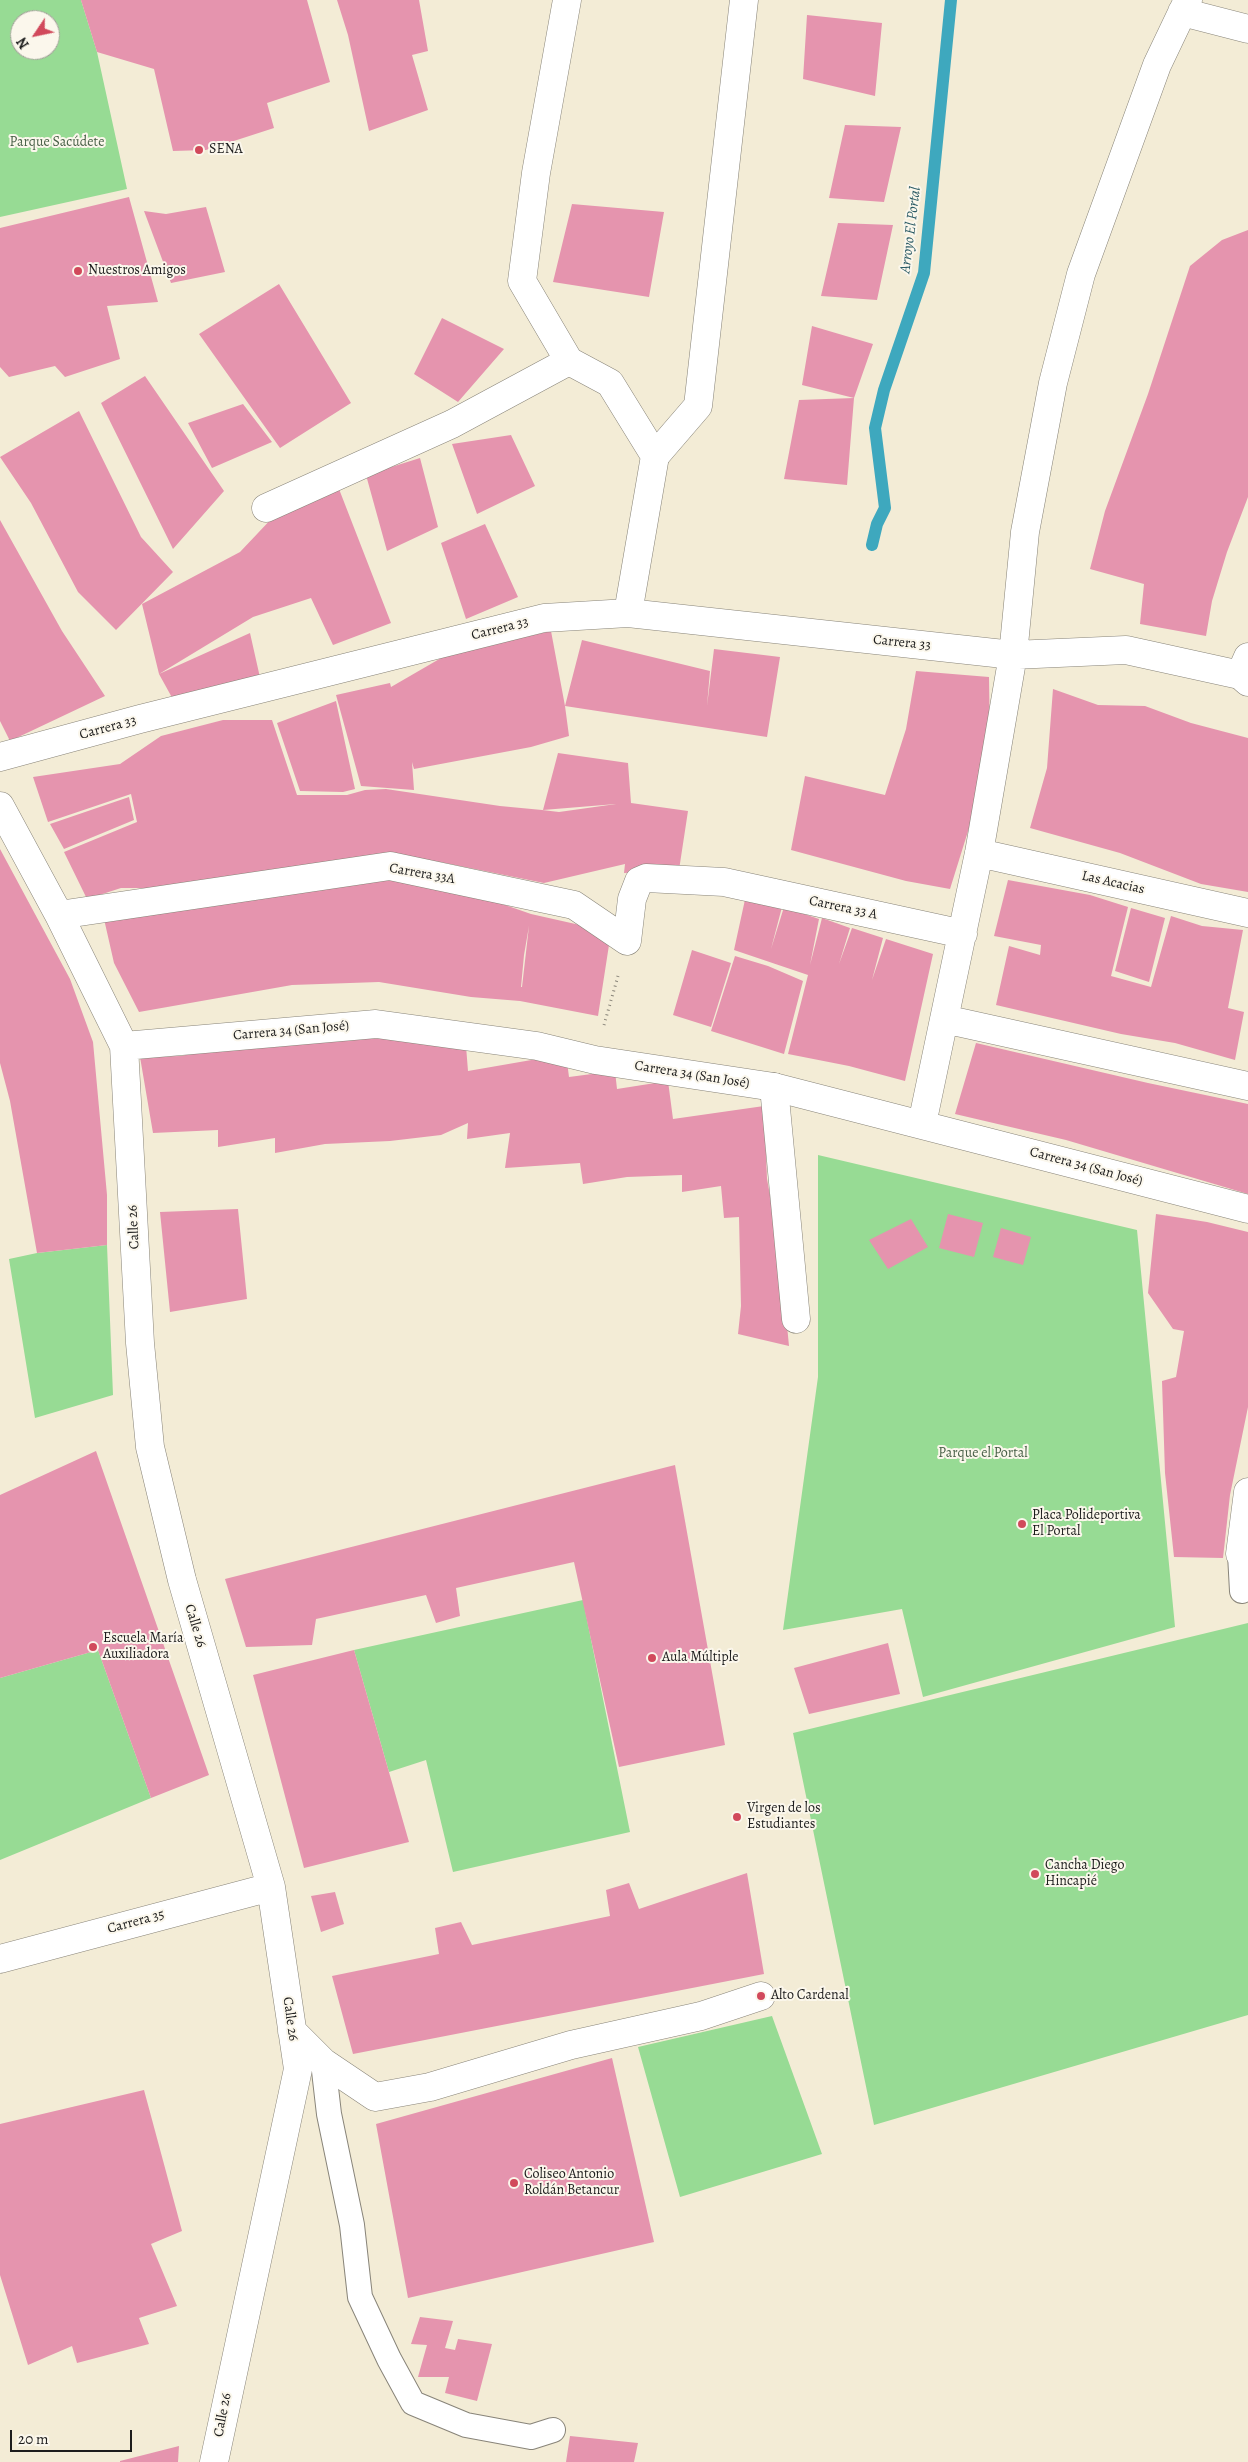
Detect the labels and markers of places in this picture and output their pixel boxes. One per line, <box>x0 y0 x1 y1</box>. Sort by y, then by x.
place label: SENA <box>209 142 243 158</box>
marker: SENA <box>193 144 205 156</box>
place label: Nuestros Amigos <box>88 263 186 279</box>
marker: Nuestros Amigos <box>72 265 84 277</box>
place label: Placa Polideportiva El Portal <box>1032 1508 1141 1540</box>
marker: Placa Polideportiva El Portal <box>1016 1518 1028 1530</box>
place label: Escuela María Auxiliadora <box>103 1631 183 1664</box>
marker: Escuela María Auxiliadora <box>87 1641 99 1653</box>
place label: Aula Múltiple <box>662 1650 738 1666</box>
marker: Aula Múltiple <box>646 1652 658 1664</box>
place label: Virgen de los Estudiantes <box>747 1801 821 1834</box>
marker: Virgen de los Estudiantes <box>731 1811 743 1823</box>
place label: Cancha Diego Hincapié <box>1045 1858 1125 1890</box>
marker: Cancha Diego Hincapié <box>1029 1868 1041 1880</box>
place label: Alto Cardenal <box>771 1988 849 2004</box>
marker: Alto Cardenal <box>755 1990 767 2002</box>
place label: Coliseo Antonio Roldán Betancur <box>524 2167 619 2200</box>
marker: Coliseo Antonio Roldán Betancur <box>508 2177 520 2189</box>

